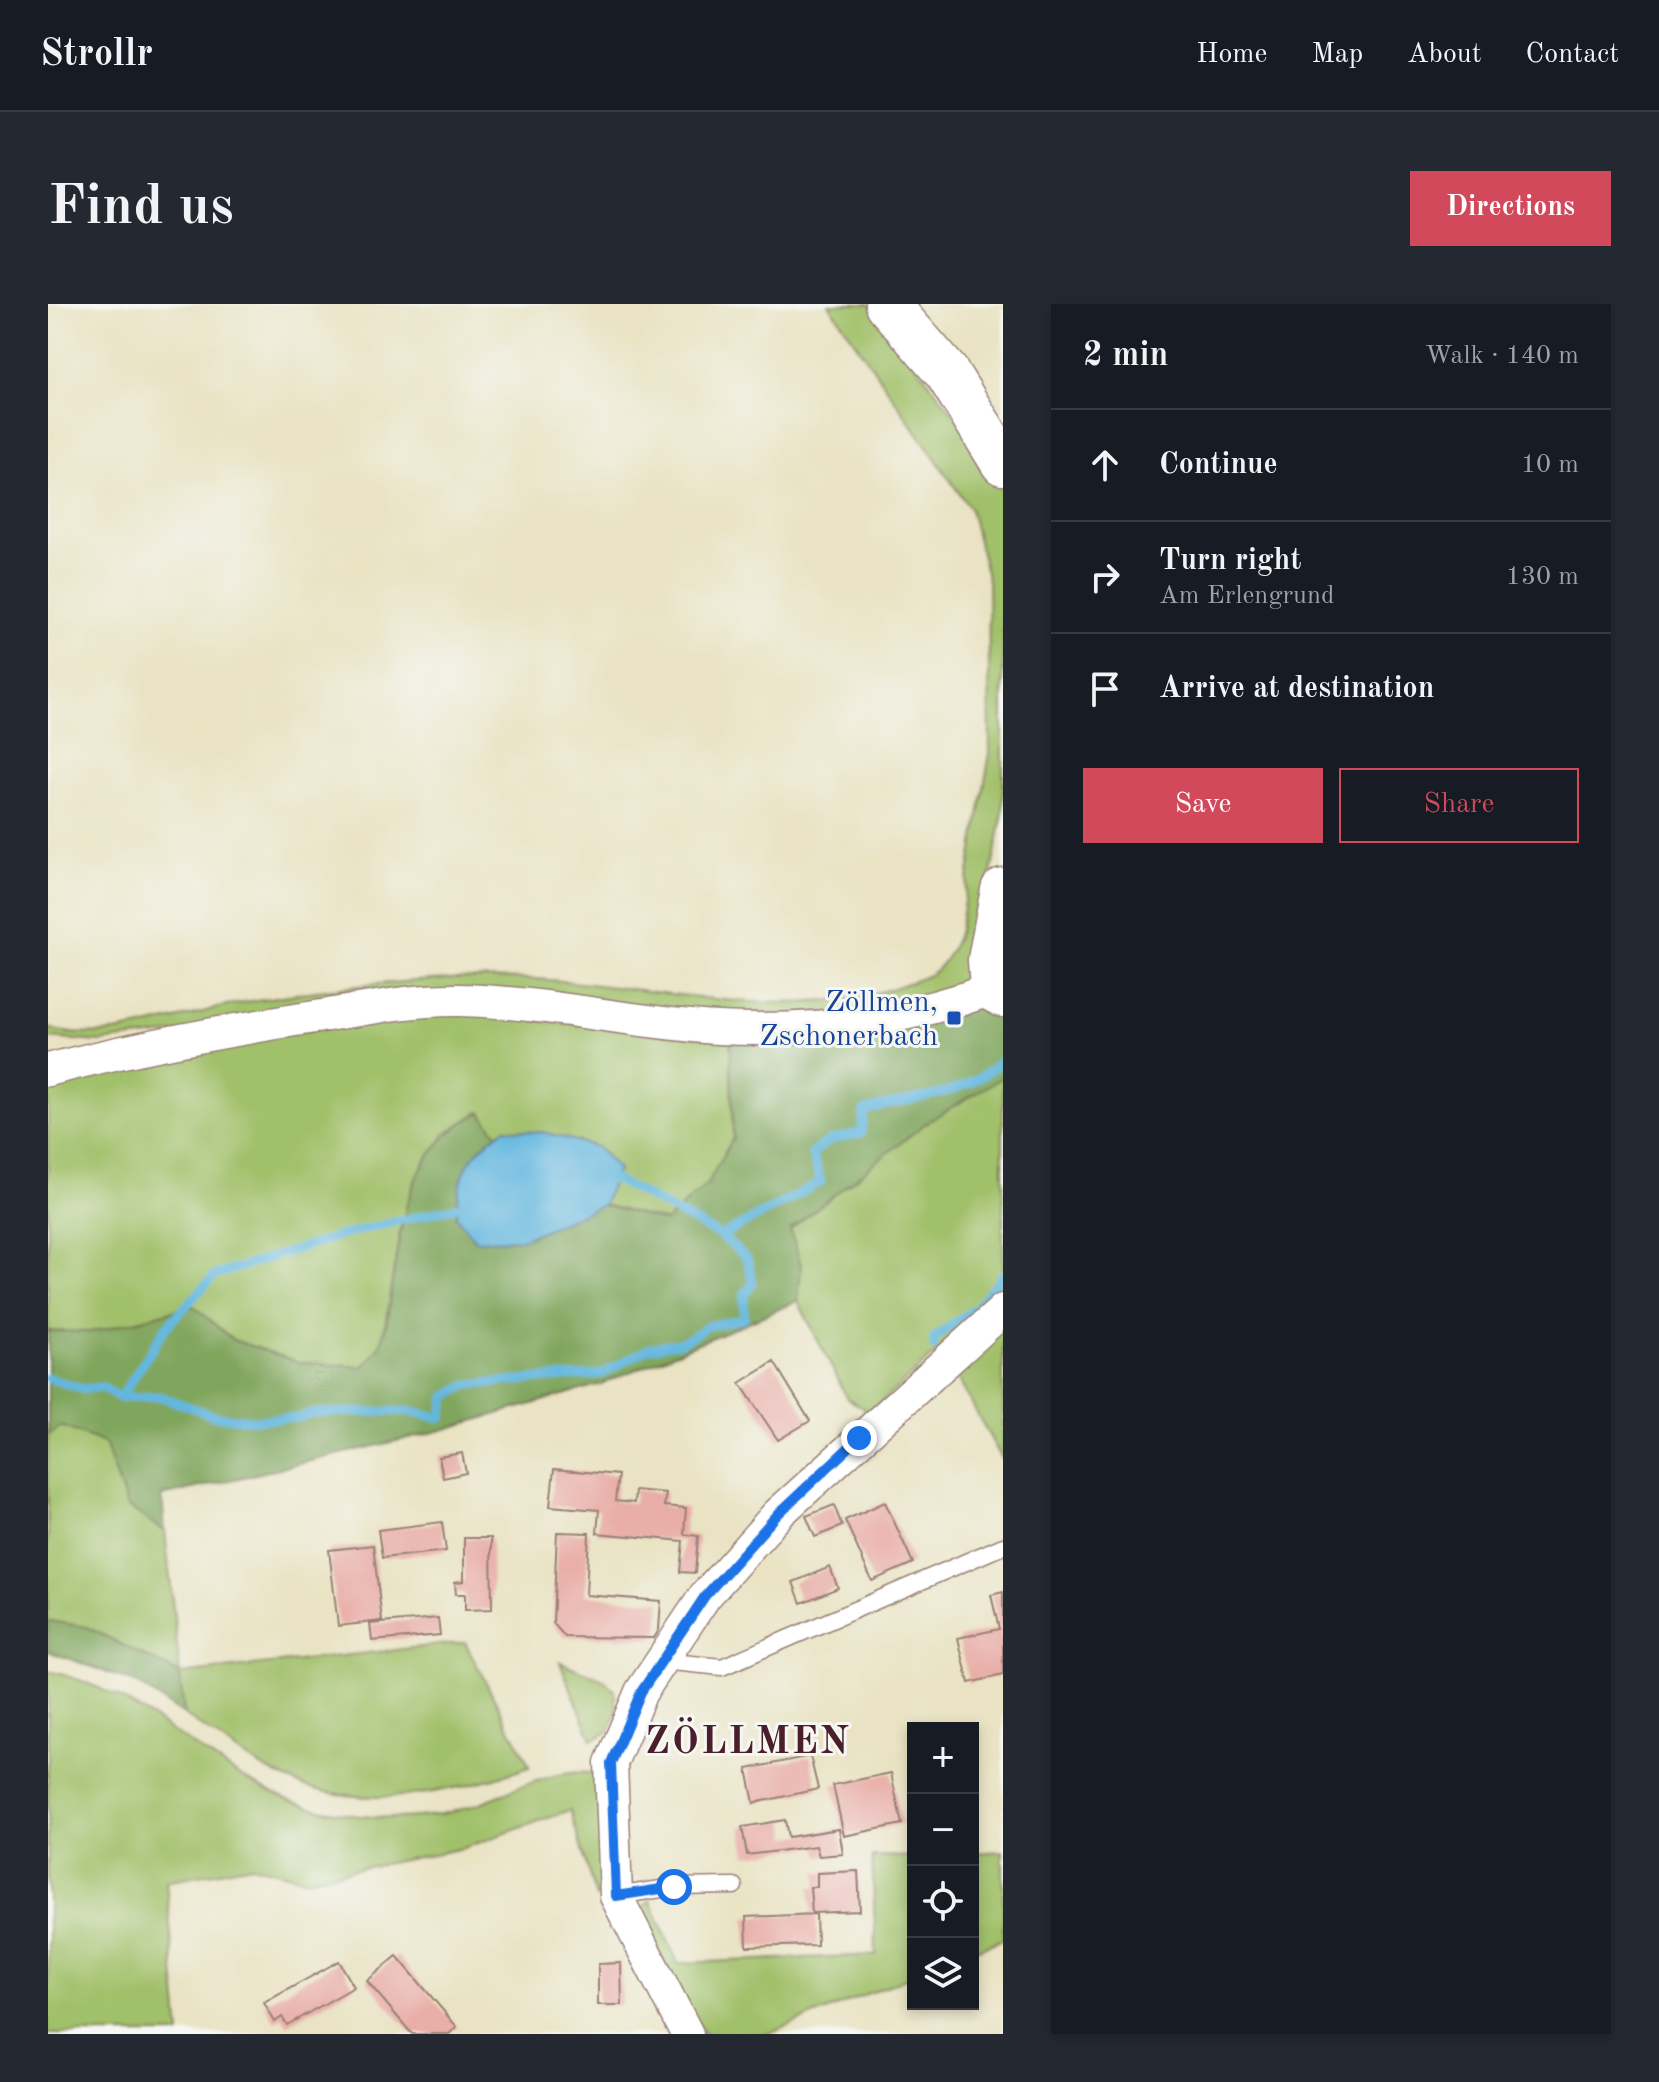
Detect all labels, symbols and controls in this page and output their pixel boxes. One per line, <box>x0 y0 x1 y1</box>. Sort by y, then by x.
text: Strollr <box>40 36 153 74</box>
text: Home <box>1196 41 1267 69</box>
text: Map <box>1311 41 1363 69</box>
text: About <box>1407 41 1482 69</box>
text: Contact <box>1526 41 1619 69</box>
button: Directions <box>1410 171 1611 246</box>
text: Find us <box>48 180 234 236</box>
text: 2 min <box>1083 339 1168 373</box>
text: Walk · 140 m <box>1425 343 1579 369</box>
icon: ahead <box>1083 443 1127 487</box>
text: Continue <box>1159 450 1278 480</box>
text: 10 m <box>1521 452 1579 478</box>
text: Turn right <box>1159 546 1301 576</box>
icon: right <box>1083 555 1127 599</box>
text: 130 m <box>1506 564 1579 590</box>
text: Am Erlengrund <box>1159 583 1335 609</box>
icon: arrive <box>1083 667 1127 711</box>
text: Arrive at destination <box>1159 674 1434 704</box>
button: Save <box>1083 768 1323 843</box>
button: Share <box>1339 768 1579 843</box>
place label: Zöllmen, Zschonerbach <box>759 988 938 1052</box>
marker: Zöllmen, Zschonerbach <box>945 1009 963 1027</box>
route end <box>841 1420 877 1456</box>
district label: ZÖLLMEN <box>645 1717 851 1762</box>
map controls <box>907 1722 979 2010</box>
button: + <box>907 1722 979 1794</box>
button: − <box>907 1794 979 1866</box>
button: locate <box>907 1866 979 1938</box>
route start <box>656 1869 692 1905</box>
button: layers <box>907 1938 979 2010</box>

